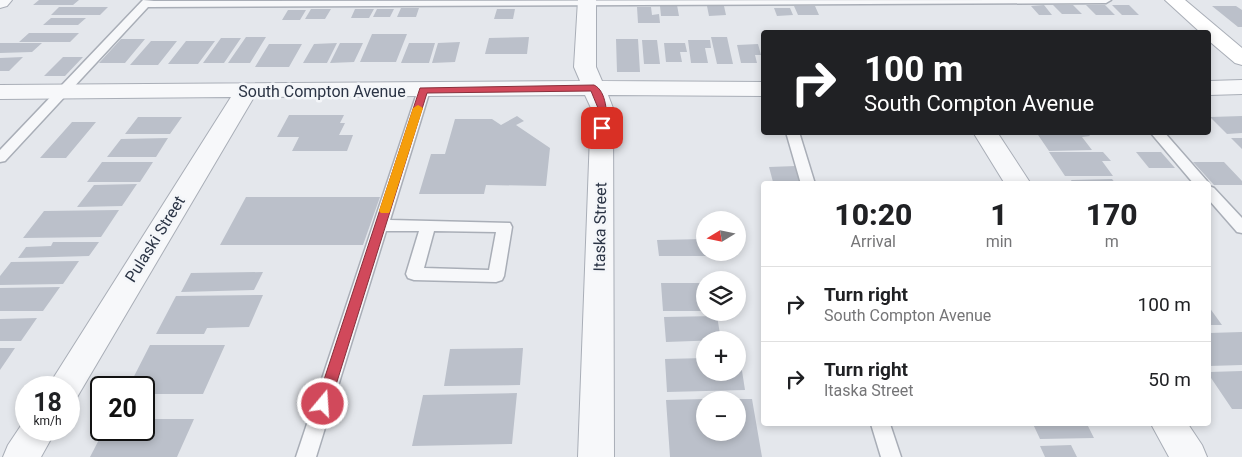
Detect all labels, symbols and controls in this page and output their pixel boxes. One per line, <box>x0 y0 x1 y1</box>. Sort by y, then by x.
text: 100 m <box>864 49 963 90</box>
icon: right <box>781 50 846 115</box>
street label: South Compton Avenue <box>238 82 406 101</box>
text: South Compton Avenue <box>864 91 1094 116</box>
pin <box>581 107 623 149</box>
icon: arrive <box>588 114 616 142</box>
street label: Itaska Street <box>590 182 610 272</box>
street label: Pulaski Street <box>121 192 189 286</box>
text: 10:20 <box>834 197 912 232</box>
text: 1 <box>990 197 1008 232</box>
text: 170 <box>1086 197 1138 232</box>
north arrow <box>696 211 746 261</box>
map controls <box>696 211 746 441</box>
text: Arrival <box>851 232 896 251</box>
text: min <box>986 232 1012 251</box>
text: m <box>1105 232 1119 251</box>
button: layers <box>696 271 746 321</box>
text: Turn right <box>824 283 908 306</box>
icon: right <box>781 290 809 318</box>
text: 100 m <box>1138 293 1191 316</box>
text: South Compton Avenue <box>824 306 991 325</box>
button: + <box>696 331 746 381</box>
text: Turn right <box>824 358 908 381</box>
icon: right <box>781 365 809 393</box>
text: 50 m <box>1148 368 1191 391</box>
speed limit sign: 20 <box>90 376 155 441</box>
position arrow <box>296 377 348 429</box>
text: Itaska Street <box>824 381 914 400</box>
text: 18 <box>33 388 62 417</box>
button: − <box>696 391 746 441</box>
text: km/h <box>33 414 62 428</box>

